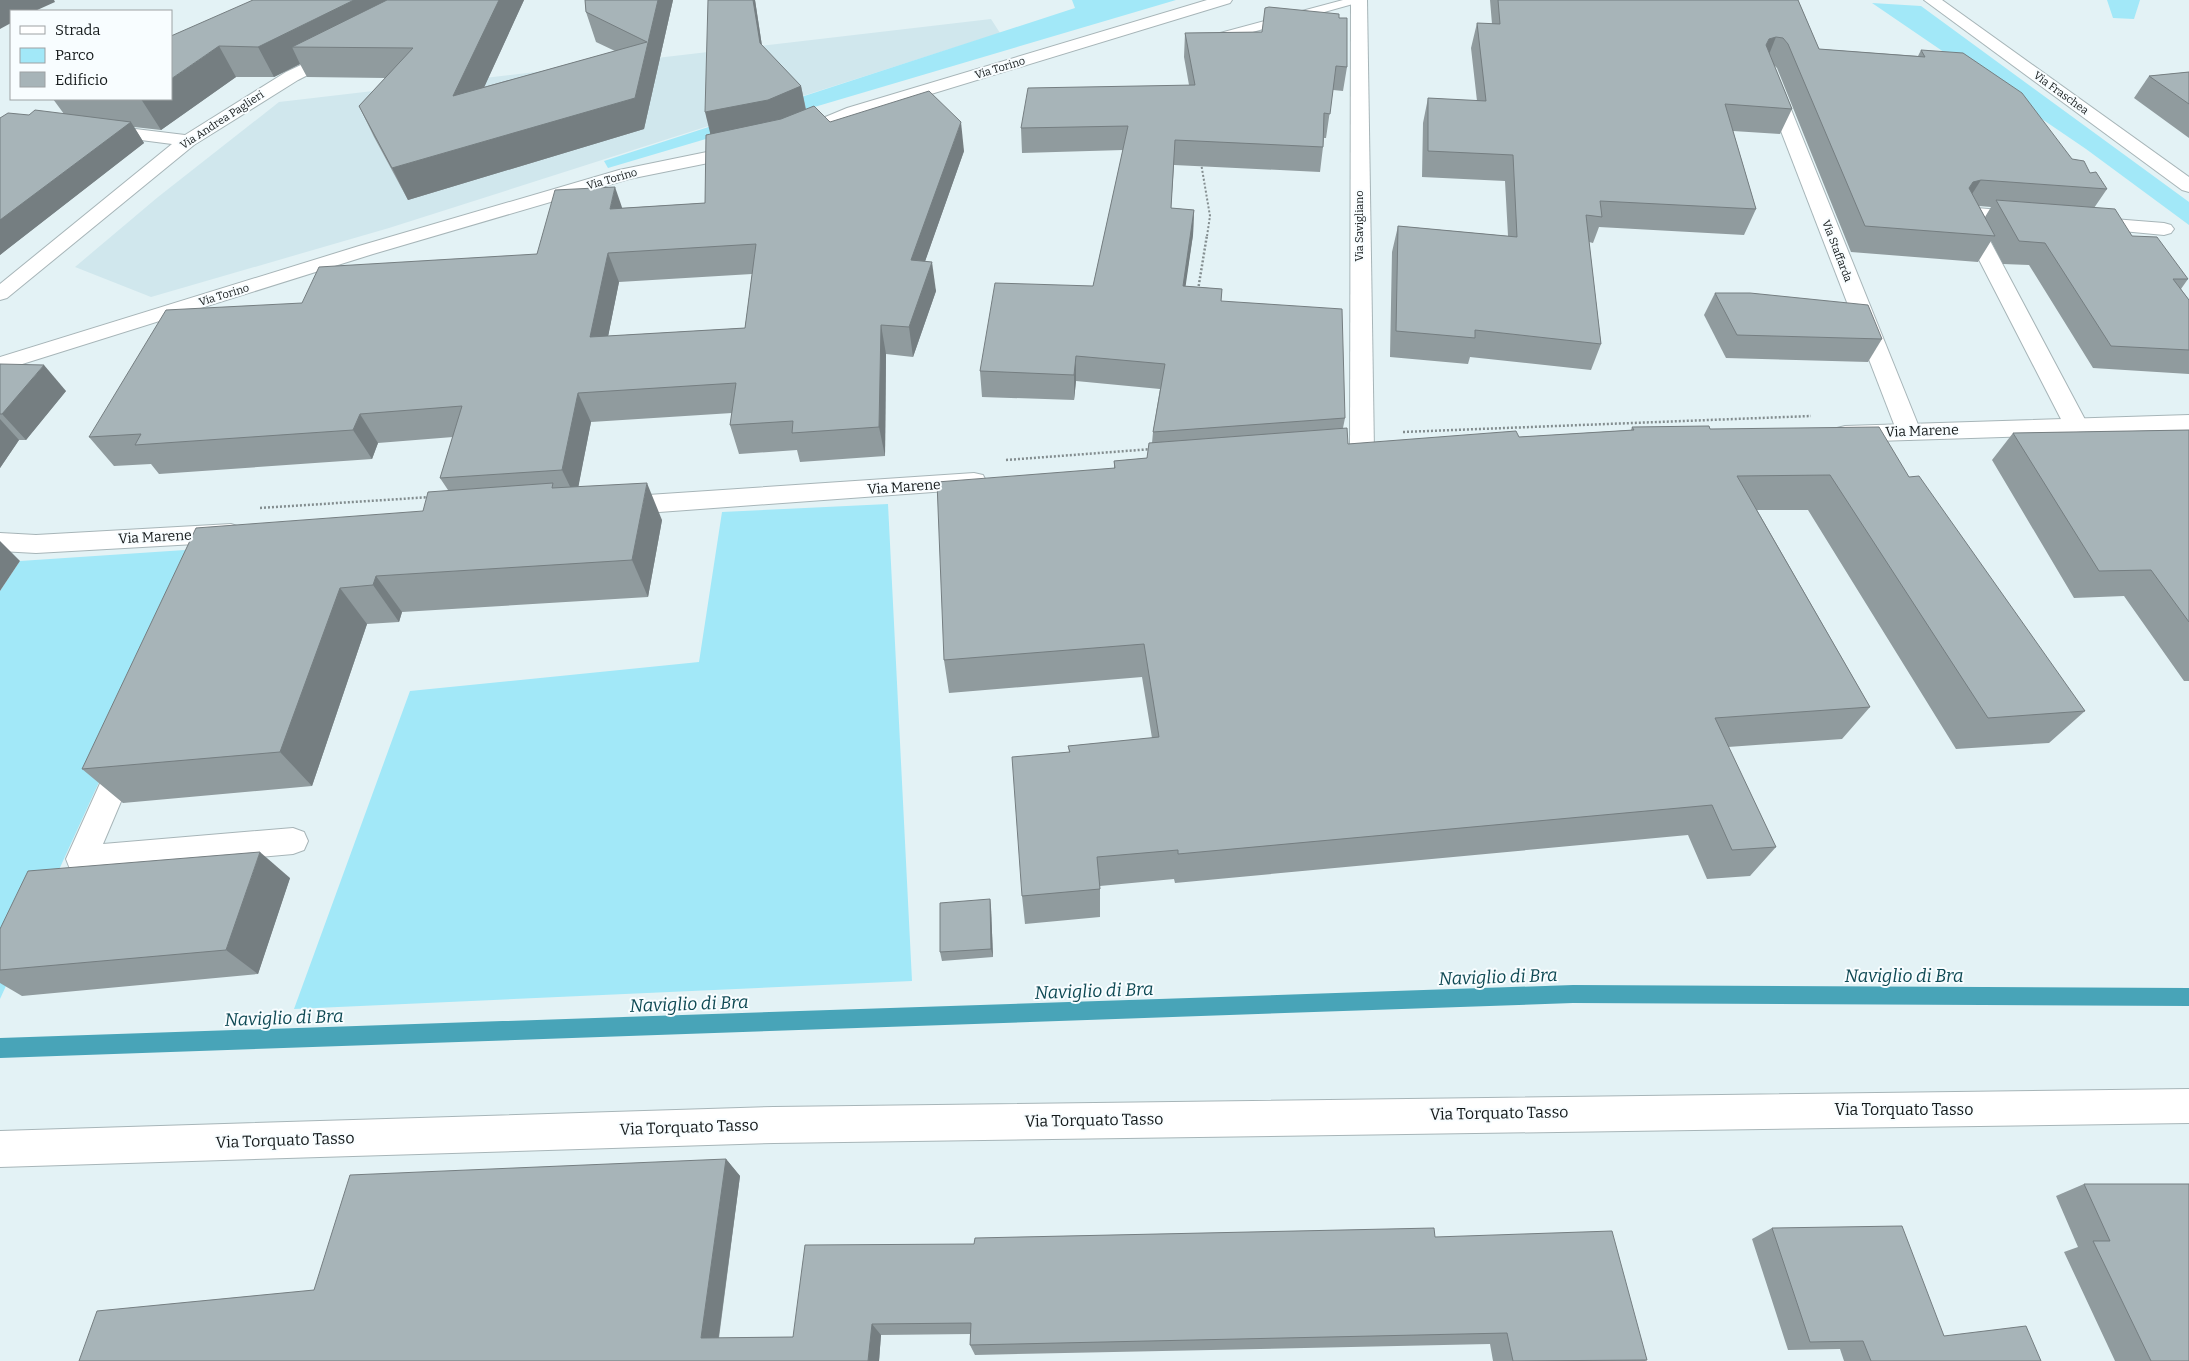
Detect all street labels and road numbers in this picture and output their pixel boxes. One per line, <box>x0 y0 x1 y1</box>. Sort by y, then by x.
street label: Via Torino <box>973 54 1027 82</box>
street label: Via Fraschea <box>2031 69 2091 117</box>
street label: Via Andrea Paglieri <box>178 88 267 152</box>
street label: Via Torino <box>585 166 639 192</box>
street label: Via Savigliano <box>1353 190 1366 262</box>
street label: Via Staffarda <box>1819 218 1855 284</box>
street label: Via Torino <box>197 281 251 309</box>
street label: Via Marene <box>1885 421 1959 441</box>
street label: Via Marene <box>867 476 941 498</box>
street label: Via Marene <box>118 527 192 547</box>
street label: Via Torquato Tasso <box>1835 1100 1973 1119</box>
street label: Via Torquato Tasso <box>1429 1102 1569 1124</box>
street label: Via Torquato Tasso <box>1024 1109 1164 1131</box>
street label: Via Torquato Tasso <box>619 1115 759 1139</box>
street label: Via Torquato Tasso <box>215 1128 355 1152</box>

